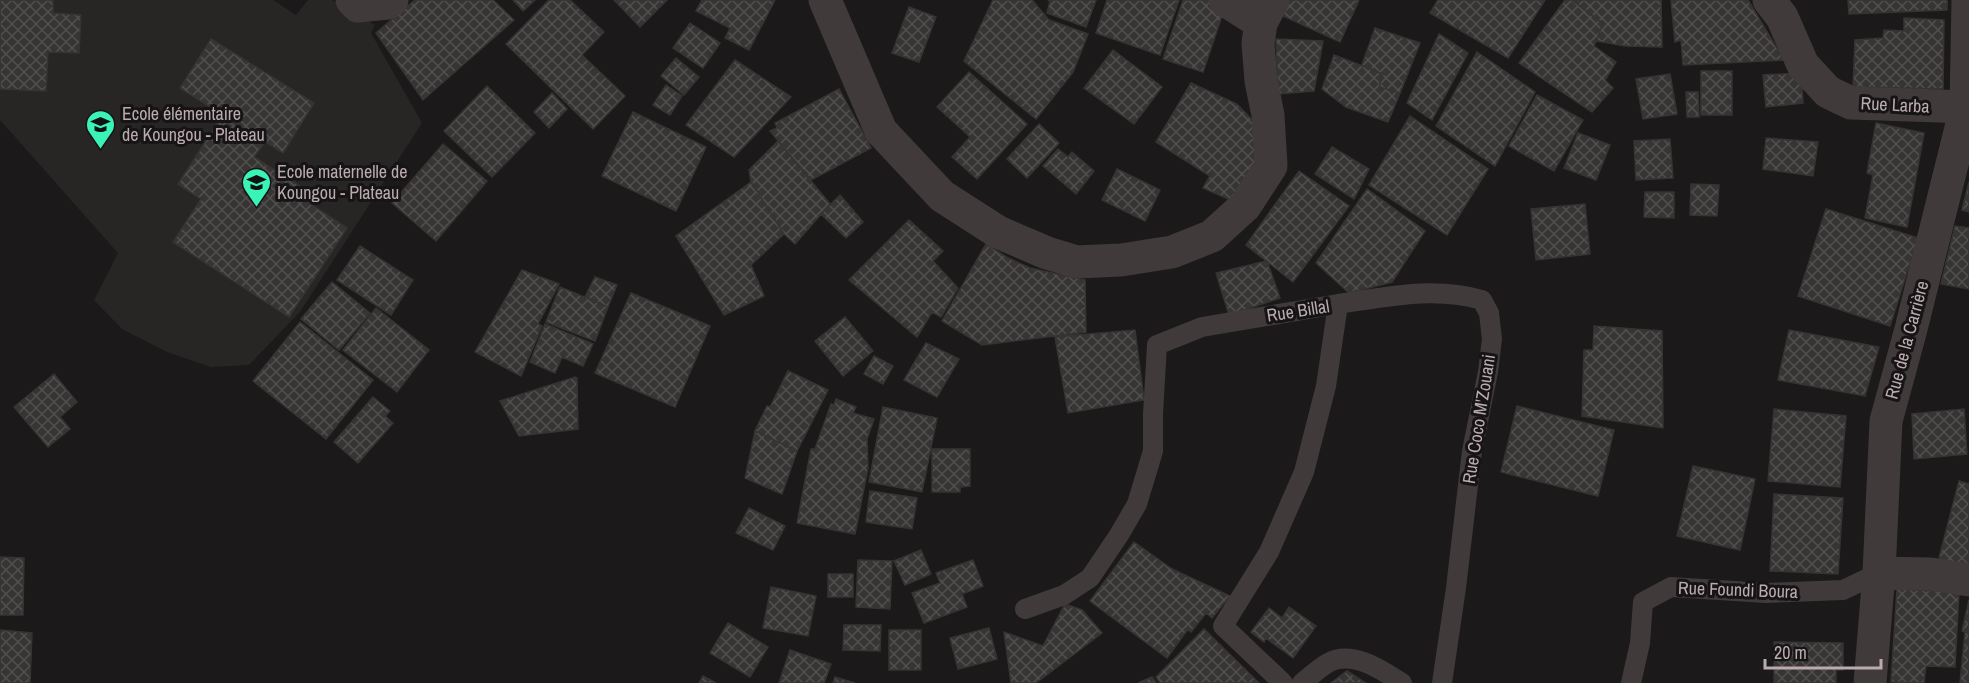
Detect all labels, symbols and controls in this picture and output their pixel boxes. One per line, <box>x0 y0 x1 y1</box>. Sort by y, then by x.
street label: Rue Larba <box>1860 90 1930 119</box>
place label: Ecole élémentaire de Koungou - Plateau <box>122 101 265 147</box>
school or university icon: Ecole élémentaire de Koungou - Plateau <box>85 108 117 150</box>
place label: Ecole maternelle de Koungou - Plateau <box>277 159 407 205</box>
school or university icon: Ecole maternelle de Koungou - Plateau <box>240 166 272 208</box>
street label: Rue de la Carrière <box>1879 278 1934 402</box>
street label: Rue Billal <box>1265 293 1331 328</box>
street label: Rue Coco M'Zouani <box>1456 352 1501 485</box>
street label: Rue Foundi Boura <box>1678 575 1798 604</box>
scale bar <box>1765 632 1880 670</box>
text: 20 m <box>1774 640 1807 665</box>

